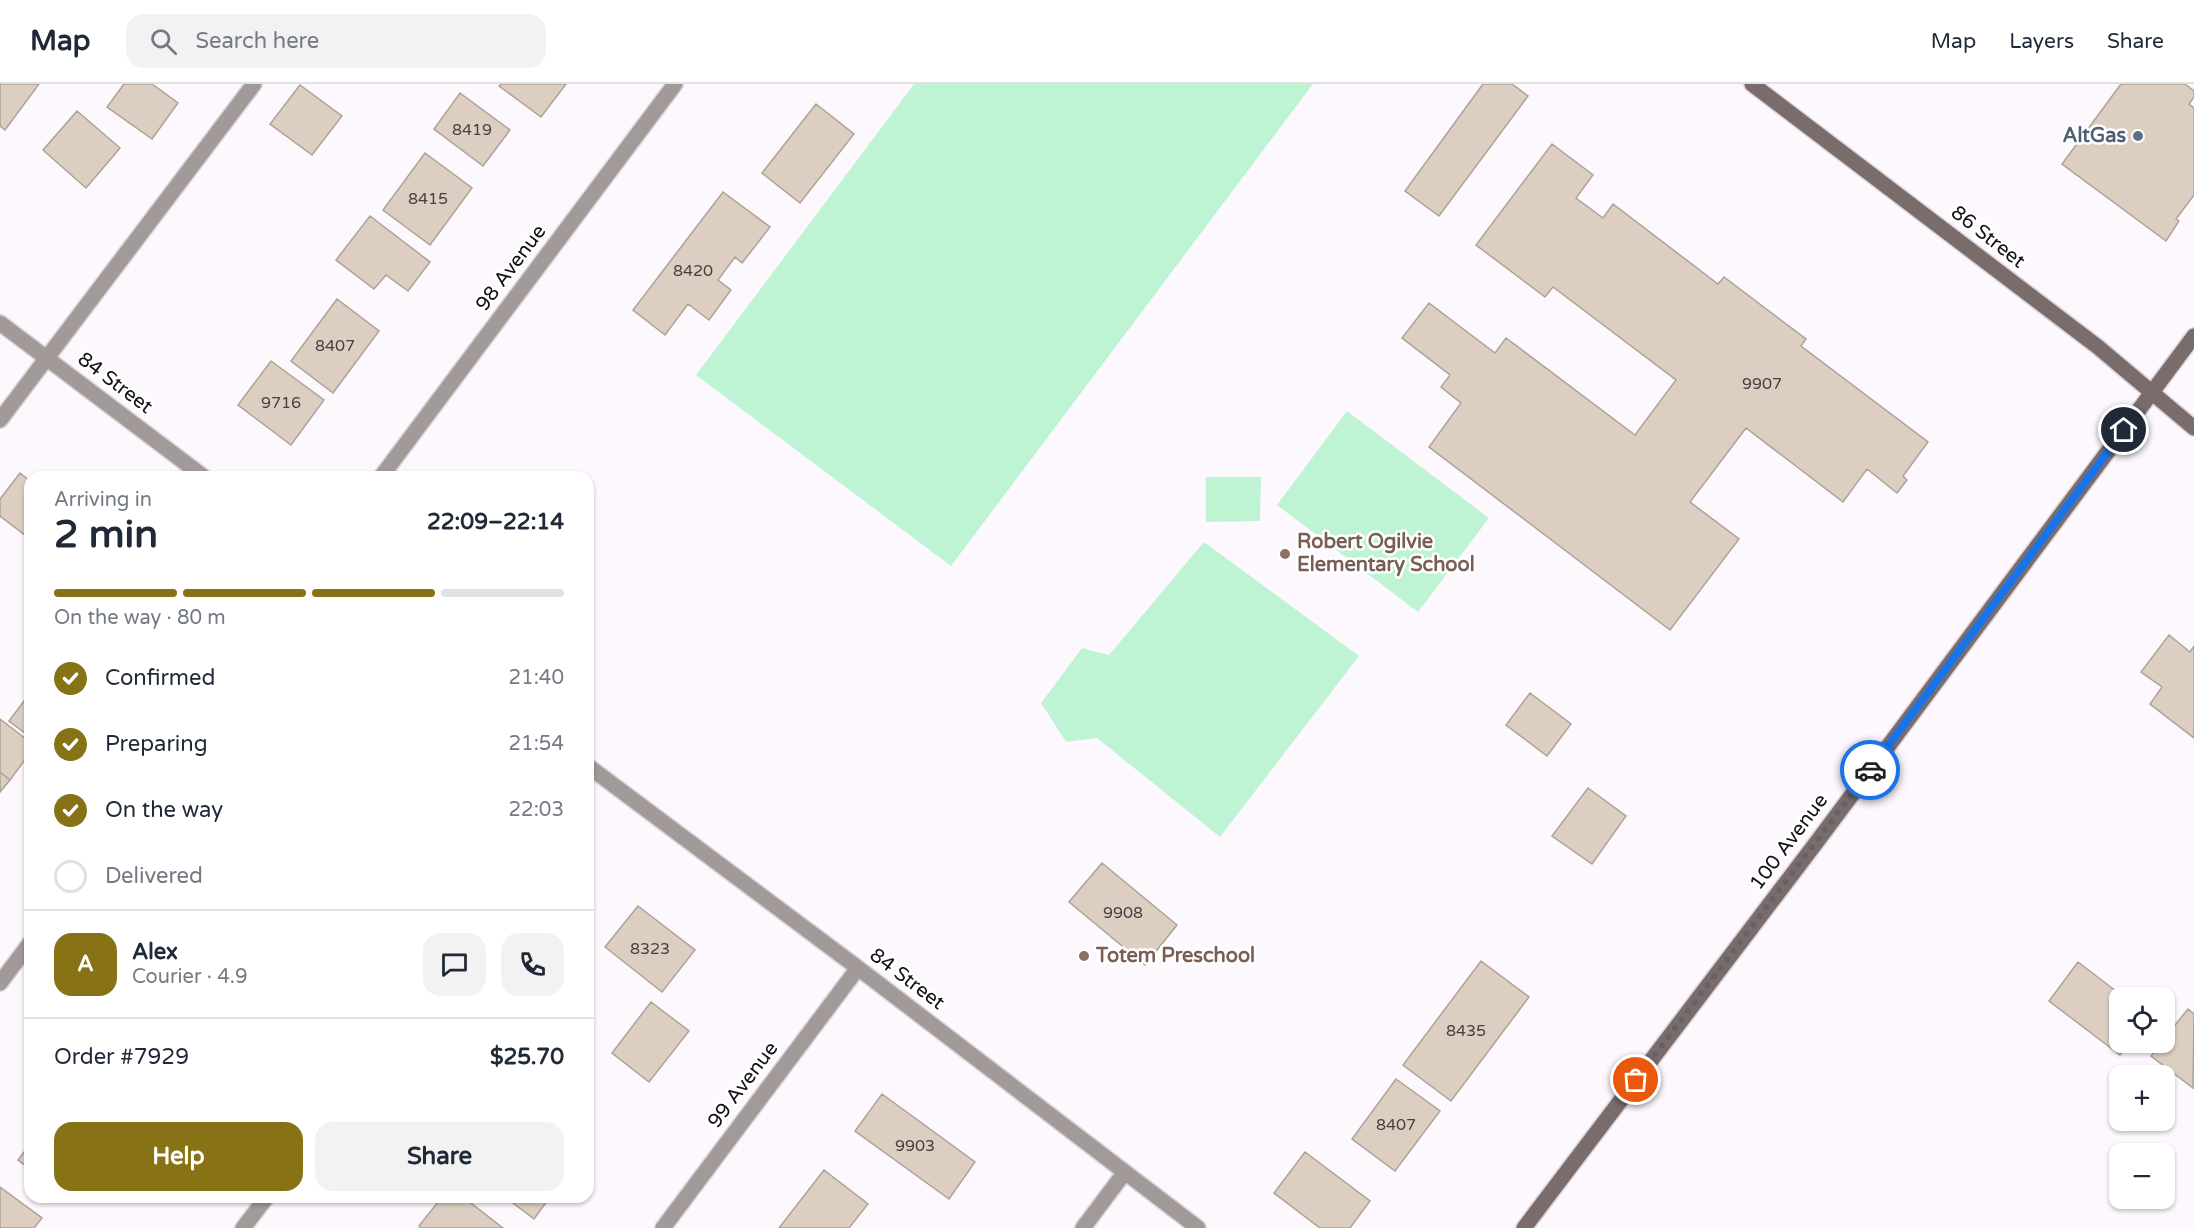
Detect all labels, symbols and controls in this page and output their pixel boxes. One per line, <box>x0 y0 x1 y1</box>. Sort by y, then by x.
search box <box>126 14 546 68</box>
text: Map <box>30 24 90 58</box>
icon: search <box>147 25 180 58</box>
text: Search here <box>195 28 319 54</box>
text: Map <box>1931 29 1976 54</box>
text: Layers <box>2009 29 2074 54</box>
text: Share <box>2107 29 2164 54</box>
house number: 8419 <box>452 120 492 140</box>
place label: AltGas <box>2063 124 2126 148</box>
marker: AltGas <box>2131 129 2145 143</box>
house number: 8415 <box>408 189 448 209</box>
street label: 86 Street <box>1946 201 2030 274</box>
street label: 98 Avenue <box>471 220 551 316</box>
house number: 8420 <box>673 261 713 281</box>
house number: 8407 <box>315 336 355 356</box>
street label: 84 Street <box>73 347 157 419</box>
house number: 9907 <box>1742 374 1782 394</box>
house number: 9716 <box>261 393 301 413</box>
pin <box>2098 404 2149 455</box>
icon: home <box>2107 413 2140 446</box>
text: Arriving in <box>54 488 152 512</box>
text: 22:09–22:14 <box>427 509 564 535</box>
text: 2 min <box>54 511 158 558</box>
place label: Robert Ogilvie Elementary School <box>1297 530 1475 577</box>
marker: Robert Ogilvie Elementary School <box>1278 547 1292 561</box>
text: On the way · 80 m <box>54 606 226 630</box>
icon: check <box>54 662 87 695</box>
text: Confirmed <box>105 665 215 691</box>
text: 21:40 <box>509 666 564 690</box>
icon: check <box>54 728 87 761</box>
text: Preparing <box>105 731 208 757</box>
text: 21:54 <box>509 732 564 756</box>
courier <box>1840 740 1900 800</box>
icon: car <box>1854 754 1887 787</box>
street label: 100 Avenue <box>1745 789 1833 895</box>
icon: check <box>54 794 87 827</box>
text: On the way <box>105 797 223 823</box>
text: 22:03 <box>509 798 564 822</box>
text: Delivered <box>105 863 203 889</box>
house number: 9908 <box>1103 903 1143 923</box>
button: chat <box>423 933 486 996</box>
button: phone <box>501 933 564 996</box>
text: Alex <box>132 939 178 965</box>
house number: 8323 <box>630 939 670 959</box>
street label: 84 Street <box>865 943 949 1015</box>
place label: Totem Preschool <box>1095 944 1255 968</box>
marker: Totem Preschool <box>1077 949 1091 963</box>
text: A <box>77 951 94 977</box>
text: Courier · 4.9 <box>132 965 247 989</box>
map controls <box>2109 987 2175 1209</box>
button: locate <box>2109 987 2175 1053</box>
house number: 8435 <box>1446 1021 1486 1041</box>
street label: 99 Avenue <box>703 1037 783 1133</box>
text: Order #7929 <box>54 1044 189 1070</box>
text: $25.70 <box>490 1044 564 1070</box>
pin <box>1610 1054 1661 1105</box>
icon: bag <box>1619 1063 1652 1096</box>
button: + <box>2109 1065 2175 1131</box>
house number: 8407 <box>1376 1115 1416 1135</box>
button: Help <box>54 1122 303 1191</box>
button: Share <box>315 1122 564 1191</box>
house number: 9903 <box>895 1136 935 1156</box>
button: − <box>2109 1143 2175 1209</box>

